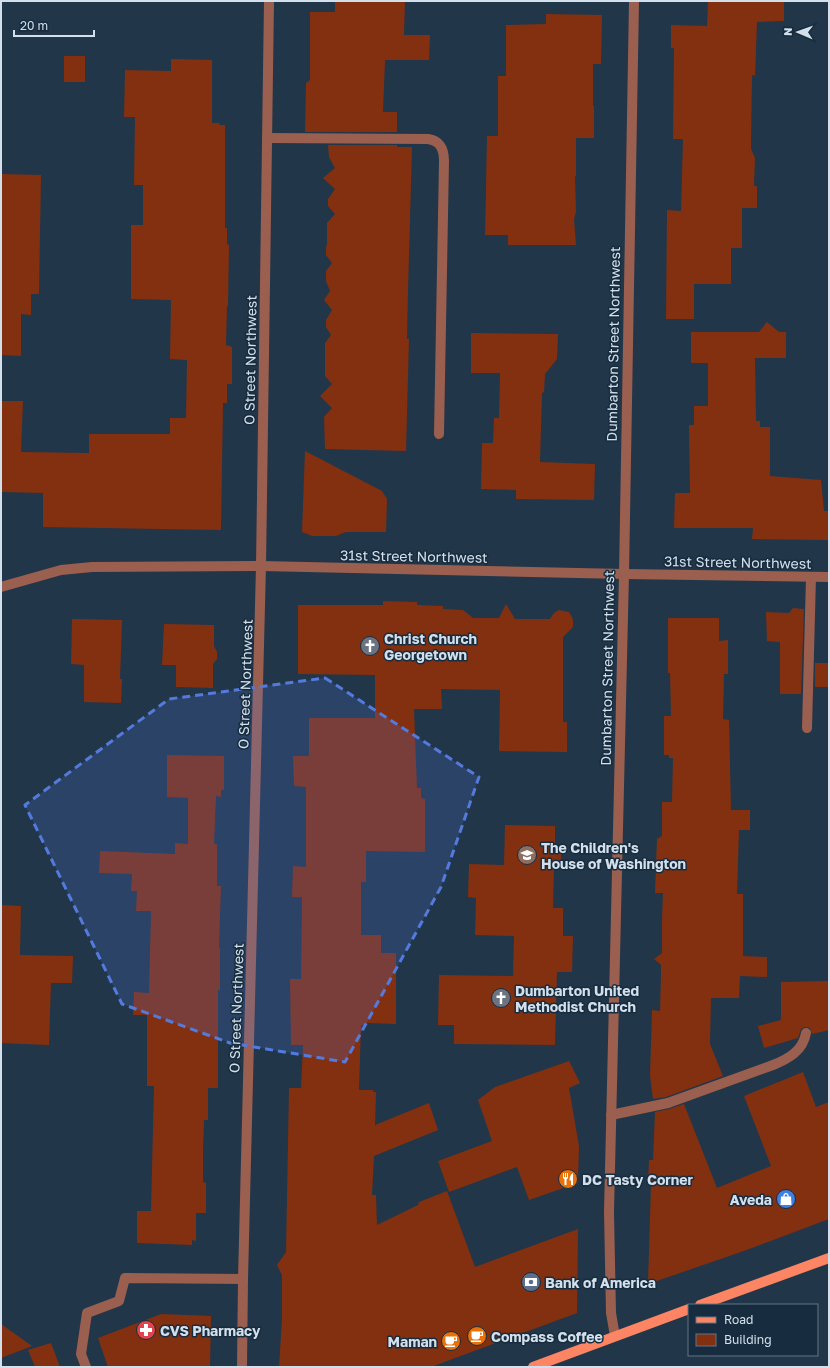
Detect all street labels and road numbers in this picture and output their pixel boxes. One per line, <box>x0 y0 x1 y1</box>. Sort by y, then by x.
street label: Dumbarton Street Northwest <box>603 246 623 442</box>
street label: O Street Northwest <box>240 295 260 425</box>
street label: 31st Street Northwest <box>340 546 488 566</box>
street label: 31st Street Northwest <box>664 552 812 572</box>
street label: Dumbarton Street Northwest <box>597 570 617 766</box>
street label: O Street Northwest <box>234 619 256 749</box>
street label: O Street Northwest <box>225 943 247 1073</box>

